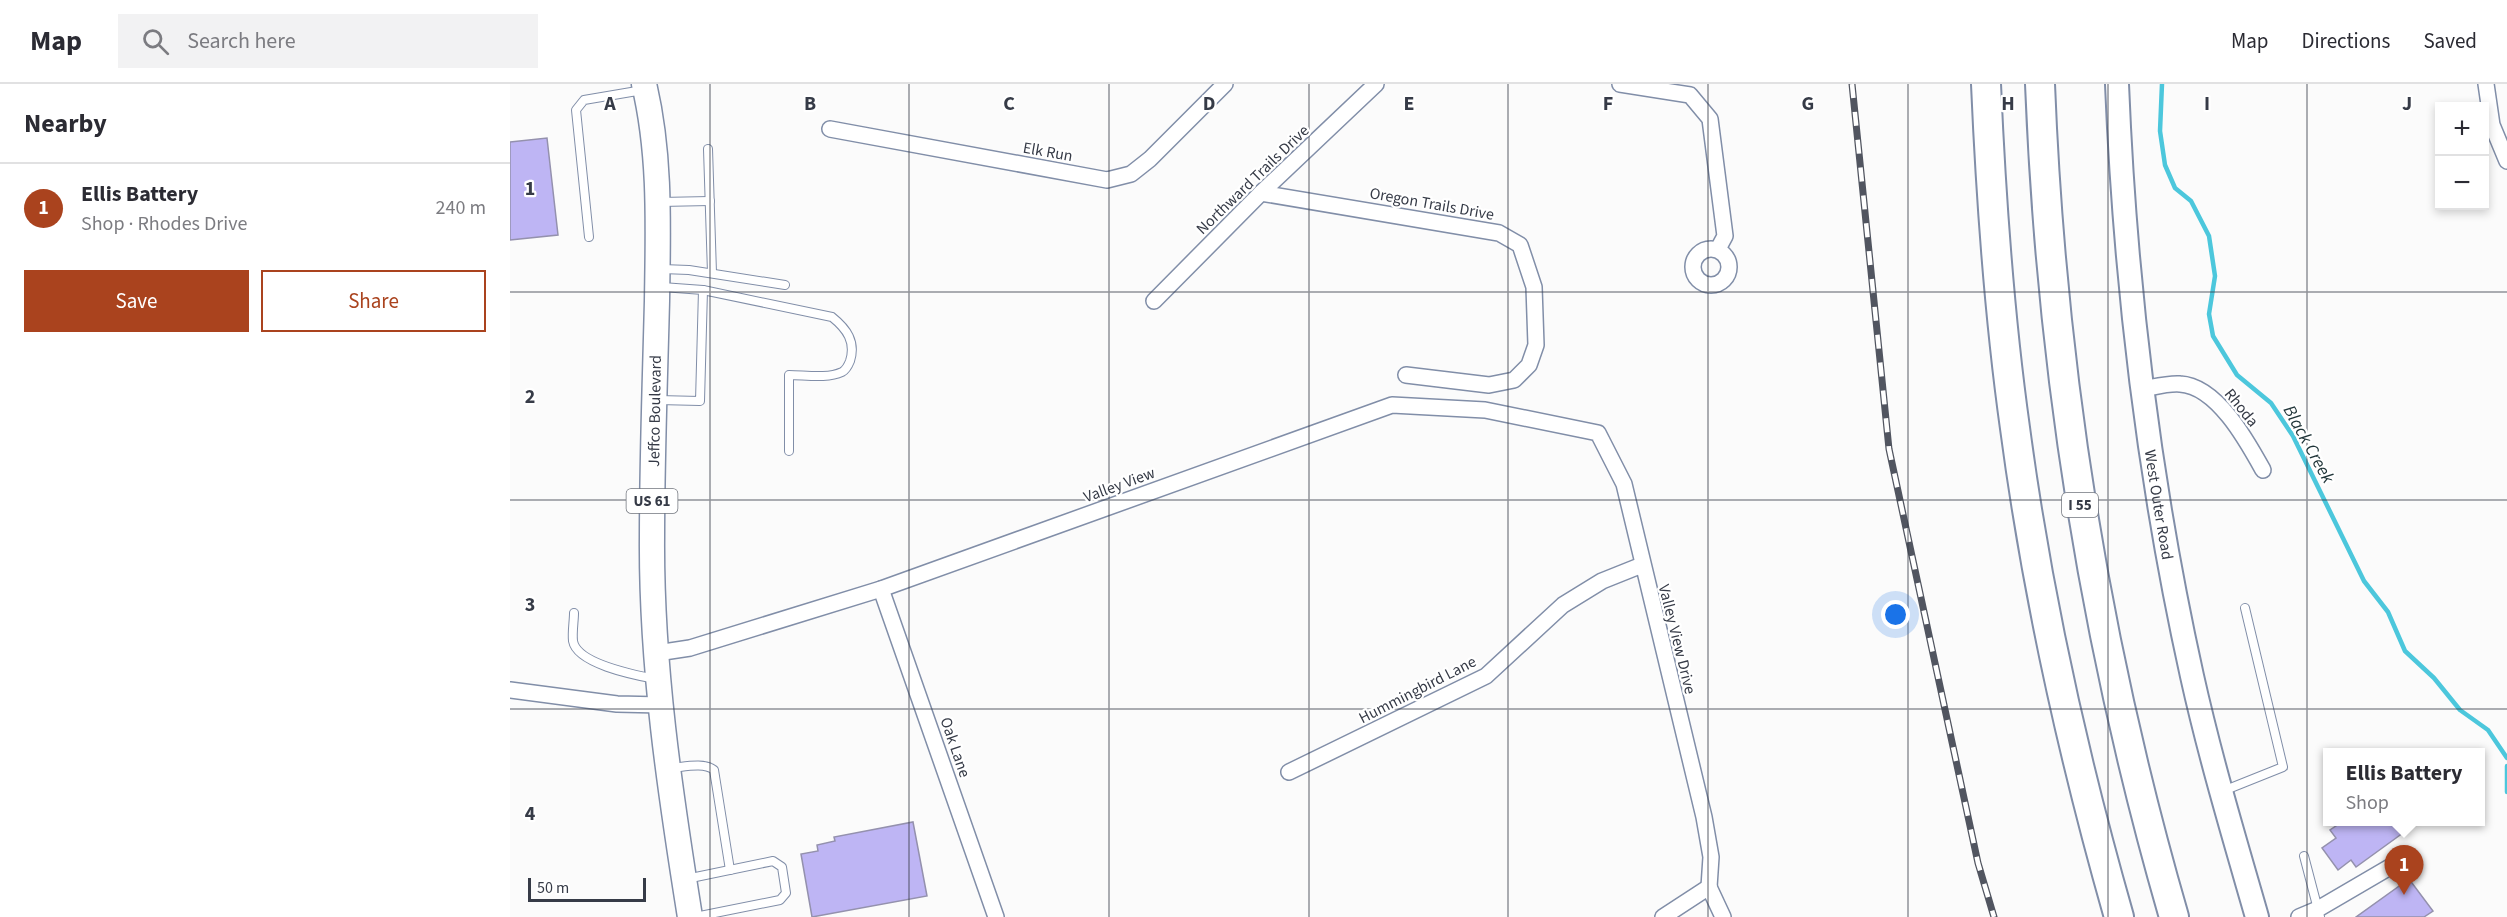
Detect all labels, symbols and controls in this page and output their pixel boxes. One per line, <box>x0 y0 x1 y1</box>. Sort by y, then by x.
search box <box>118 14 538 68</box>
text: Map <box>30 21 82 61</box>
icon: search <box>139 25 172 58</box>
text: Search here <box>187 25 296 57</box>
text: Map <box>2231 26 2269 56</box>
text: Directions <box>2302 26 2390 56</box>
text: Saved <box>2423 26 2477 56</box>
text: A <box>603 90 616 118</box>
text: B <box>804 90 816 118</box>
text: C <box>1003 90 1015 118</box>
text: D <box>1203 90 1215 118</box>
text: E <box>1404 90 1414 118</box>
text: F <box>1603 90 1613 118</box>
text: G <box>1802 90 1814 118</box>
text: H <box>2001 90 2015 118</box>
text: I <box>2204 90 2210 118</box>
text: J <box>2402 90 2412 118</box>
map controls <box>2435 102 2489 210</box>
button: + <box>2435 102 2489 156</box>
text: Nearby <box>24 105 107 142</box>
street label: Northward Trails Drive <box>1191 120 1314 239</box>
street label: Elk Run <box>1021 137 1074 167</box>
button: − <box>2435 156 2489 210</box>
text: 1 <box>525 175 535 203</box>
text: Ellis Battery <box>81 178 198 210</box>
street label: Oregon Trails Drive <box>1368 182 1496 226</box>
text: 1 <box>38 194 49 222</box>
text: 240 m <box>436 194 486 222</box>
text: Shop · Rhodes Drive <box>81 210 247 238</box>
button: Save <box>24 270 249 332</box>
button: Share <box>261 270 486 332</box>
street label: Jeffco Boulevard <box>643 355 667 467</box>
text: 2 <box>525 383 535 411</box>
street label: Rhoda <box>2219 384 2263 431</box>
water label: Black Creek <box>2277 401 2341 488</box>
street label: West Outer Road <box>2139 448 2178 562</box>
street label: Valley View <box>1081 462 1159 508</box>
road number: US 61 <box>626 489 678 513</box>
road number: I 55 <box>2062 493 2098 517</box>
street label: Valley View Drive <box>1653 582 1701 696</box>
text: 3 <box>525 591 535 619</box>
your location <box>1881 600 1910 629</box>
street label: Hummingbird Lane <box>1355 651 1480 729</box>
street label: Oak Lane <box>935 714 976 780</box>
popup <box>2323 748 2485 826</box>
text: Ellis Battery <box>2345 757 2463 789</box>
text: Shop <box>2345 789 2389 817</box>
text: 4 <box>525 800 536 828</box>
pin: 1 <box>2384 846 2424 895</box>
scale bar <box>528 875 646 902</box>
text: 50 m <box>537 877 569 899</box>

